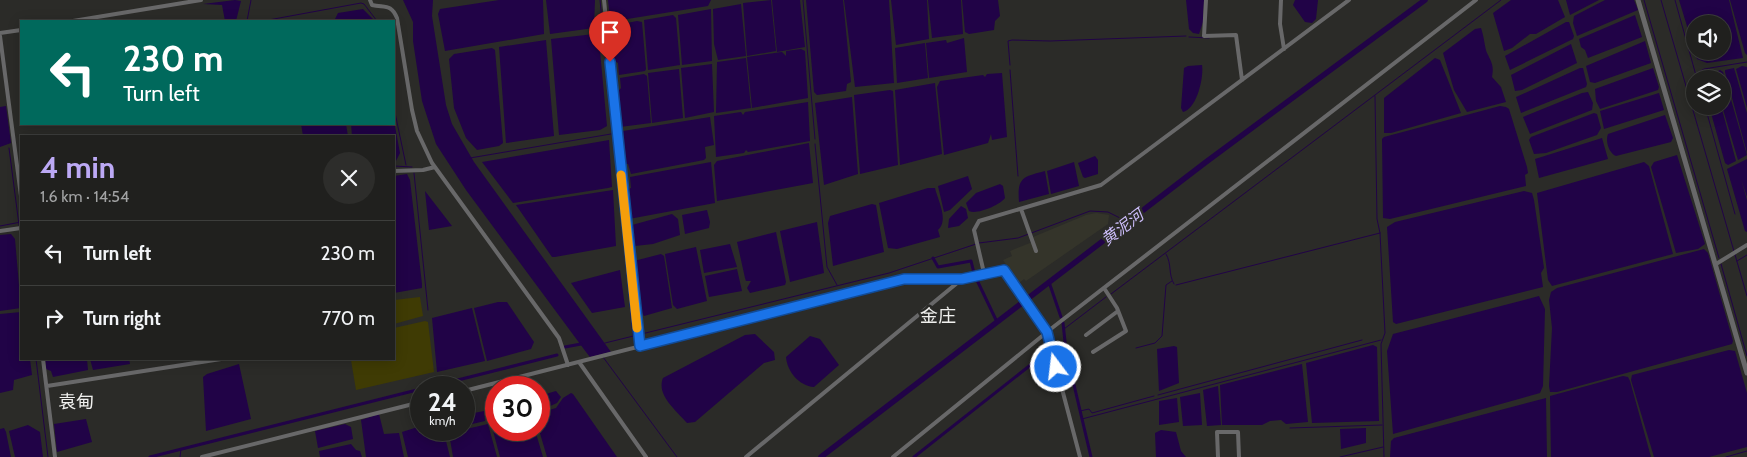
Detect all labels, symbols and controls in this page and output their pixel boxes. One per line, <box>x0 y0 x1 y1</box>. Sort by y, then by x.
pin <box>589 11 631 62</box>
map controls <box>1686 15 1731 115</box>
button: sound <box>1686 15 1731 60</box>
icon: arrive <box>596 18 624 46</box>
text: 230 m <box>123 37 223 80</box>
icon: left <box>40 40 105 105</box>
button: layers <box>1686 70 1731 115</box>
text: Turn left <box>123 80 200 107</box>
text: 4 min <box>40 149 115 186</box>
button: close <box>323 152 375 204</box>
text: 1.6 km · 14:54 <box>40 187 129 206</box>
water label: 黄泥河 <box>1097 204 1150 249</box>
icon: left <box>40 239 68 267</box>
text: Turn left <box>83 242 151 265</box>
text: 230 m <box>321 242 375 265</box>
icon: right <box>40 304 68 332</box>
district label: 金庄 <box>920 305 956 327</box>
text: Turn right <box>83 307 161 330</box>
text: 770 m <box>322 307 375 330</box>
position arrow <box>1029 340 1081 392</box>
speed limit sign: 30 <box>485 376 550 441</box>
text: 24 <box>428 387 457 417</box>
district label: 袁甸 <box>58 391 94 413</box>
text: km/h <box>429 413 456 428</box>

